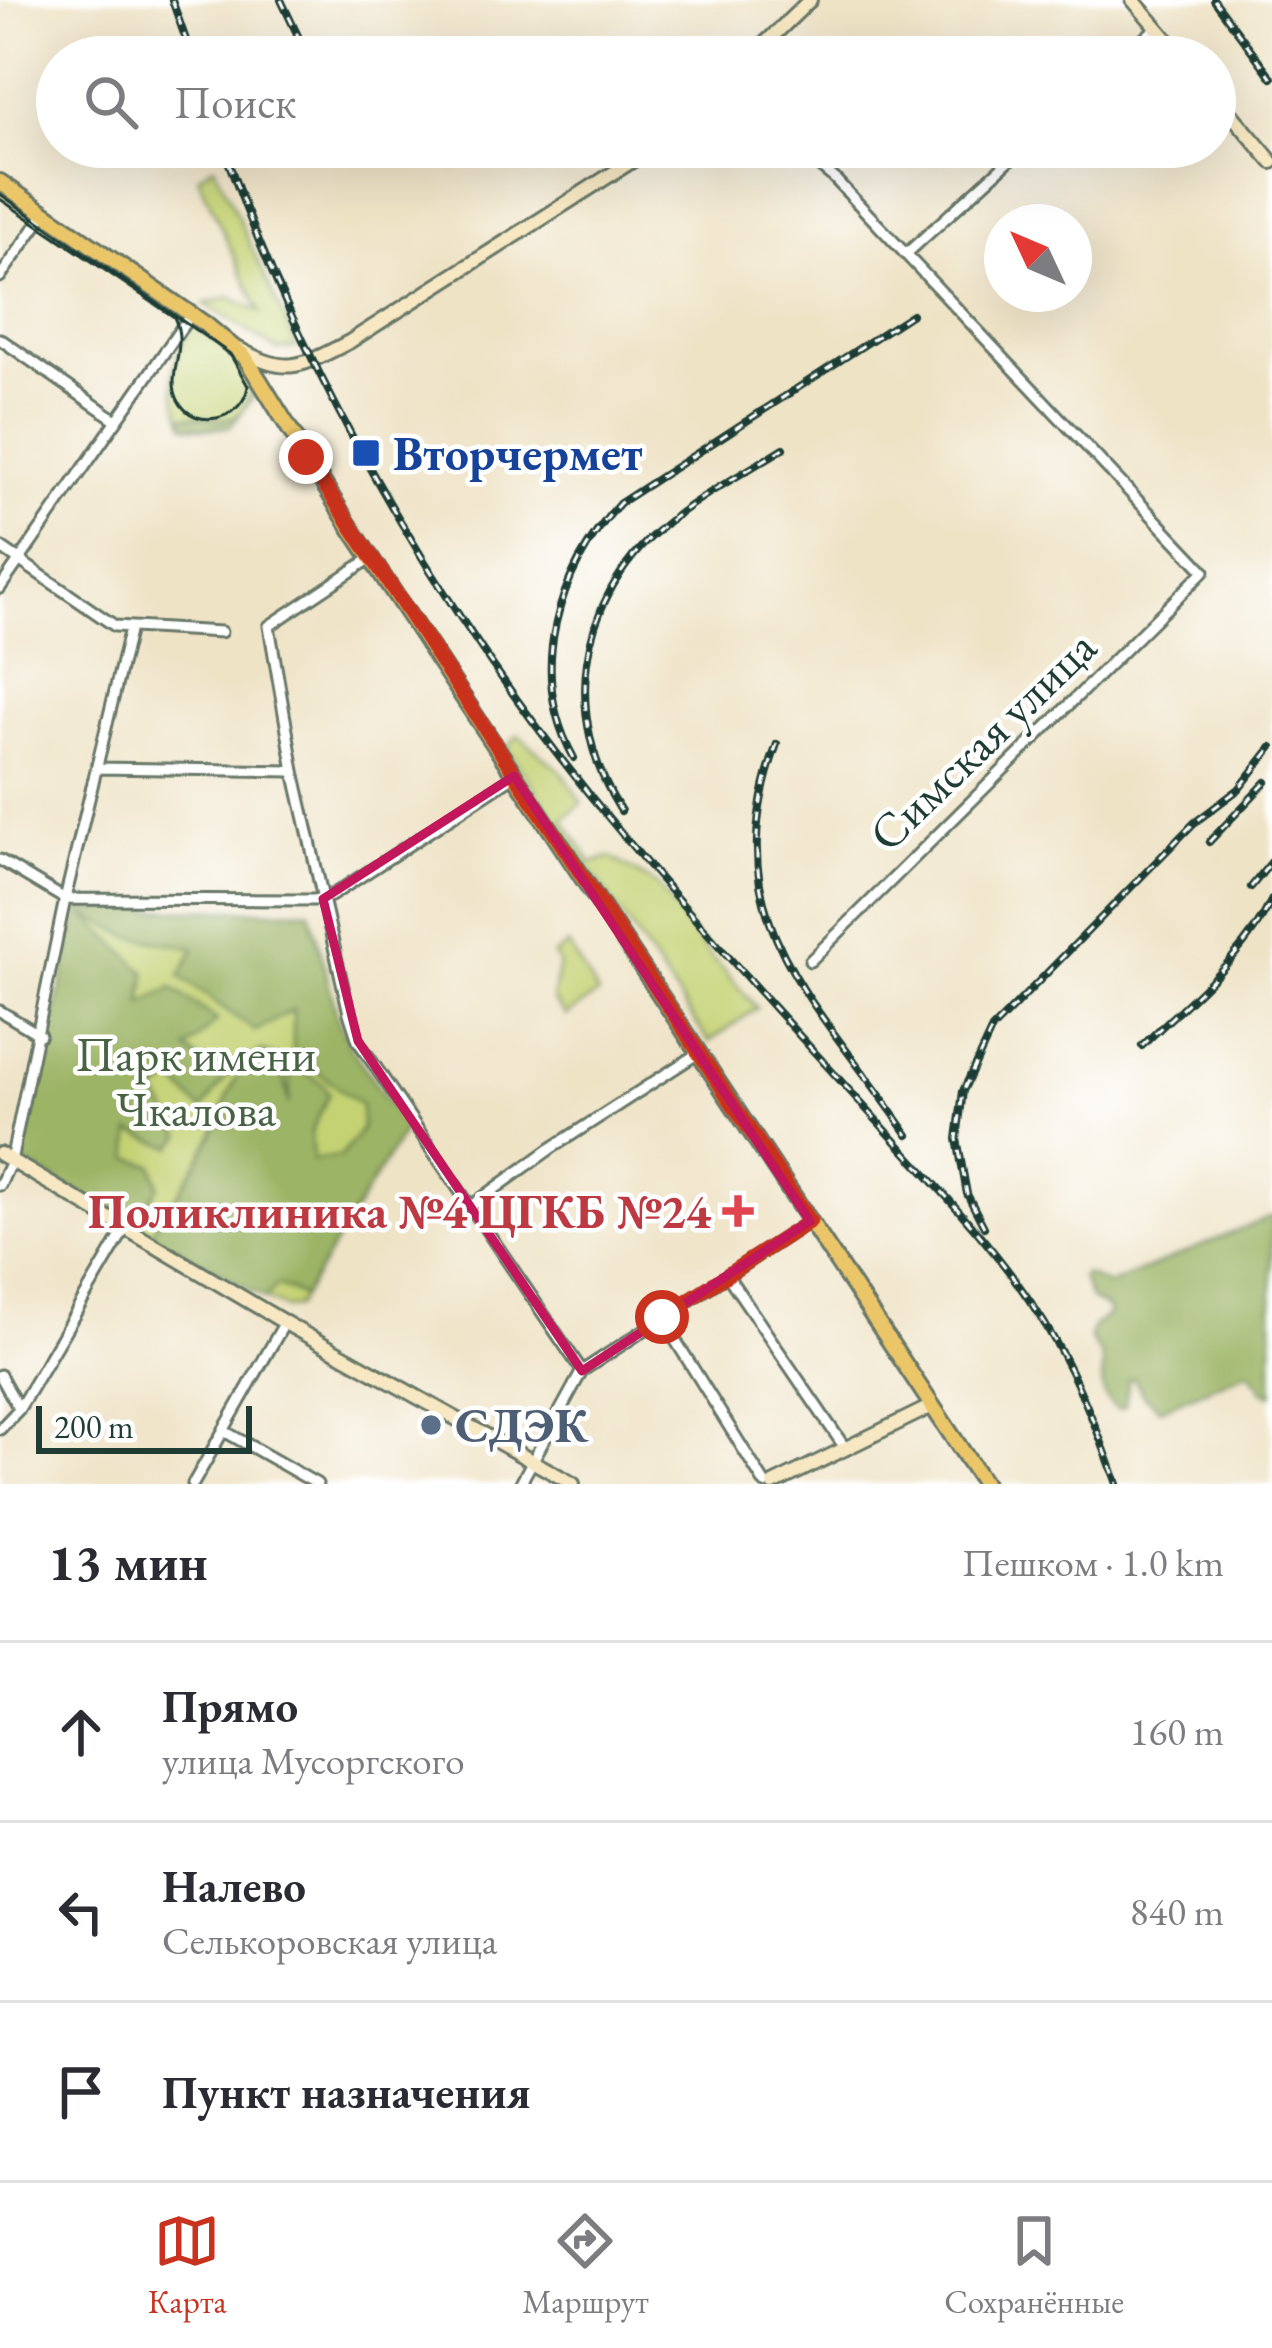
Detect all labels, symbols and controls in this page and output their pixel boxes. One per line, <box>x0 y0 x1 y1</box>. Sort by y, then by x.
search box <box>36 36 1236 168</box>
icon: search <box>78 69 144 135</box>
text: Поиск <box>174 73 296 131</box>
north arrow <box>984 204 1092 312</box>
place label: Вторчермет <box>393 422 643 484</box>
route end <box>279 430 333 484</box>
marker: Вторчермет <box>350 437 382 469</box>
street label: Симская улица <box>855 615 1109 864</box>
park label: Парк имени Чкалова <box>76 1023 316 1140</box>
place label: Поликлиника №4 ЦГКБ №24 <box>88 1180 712 1242</box>
marker: Поликлиника №4 ЦГКБ №24 <box>722 1195 754 1227</box>
route start <box>635 1290 689 1344</box>
place label: СДЭК <box>455 1394 589 1456</box>
scale bar <box>36 1400 252 1453</box>
text: 200 m <box>54 1405 134 1448</box>
marker: СДЭК <box>418 1412 444 1438</box>
text: 13 мин <box>48 1529 208 1595</box>
text: Пешком · 1.0 km <box>962 1537 1224 1588</box>
text: Прямо <box>162 1677 298 1735</box>
icon: ahead <box>48 1699 114 1765</box>
text: 160 m <box>1130 1706 1224 1757</box>
text: улица Мусоргского <box>162 1735 465 1786</box>
text: Налево <box>162 1857 306 1915</box>
icon: left <box>48 1879 114 1945</box>
text: 840 m <box>1130 1886 1224 1937</box>
text: Селькоровская улица <box>162 1915 497 1966</box>
icon: arrive <box>48 2059 114 2125</box>
text: Пункт назначения <box>162 2063 531 2121</box>
tab: Карта <box>148 2208 227 2323</box>
tab: Маршрут <box>522 2208 649 2323</box>
tab: Сохранённые <box>944 2208 1124 2323</box>

